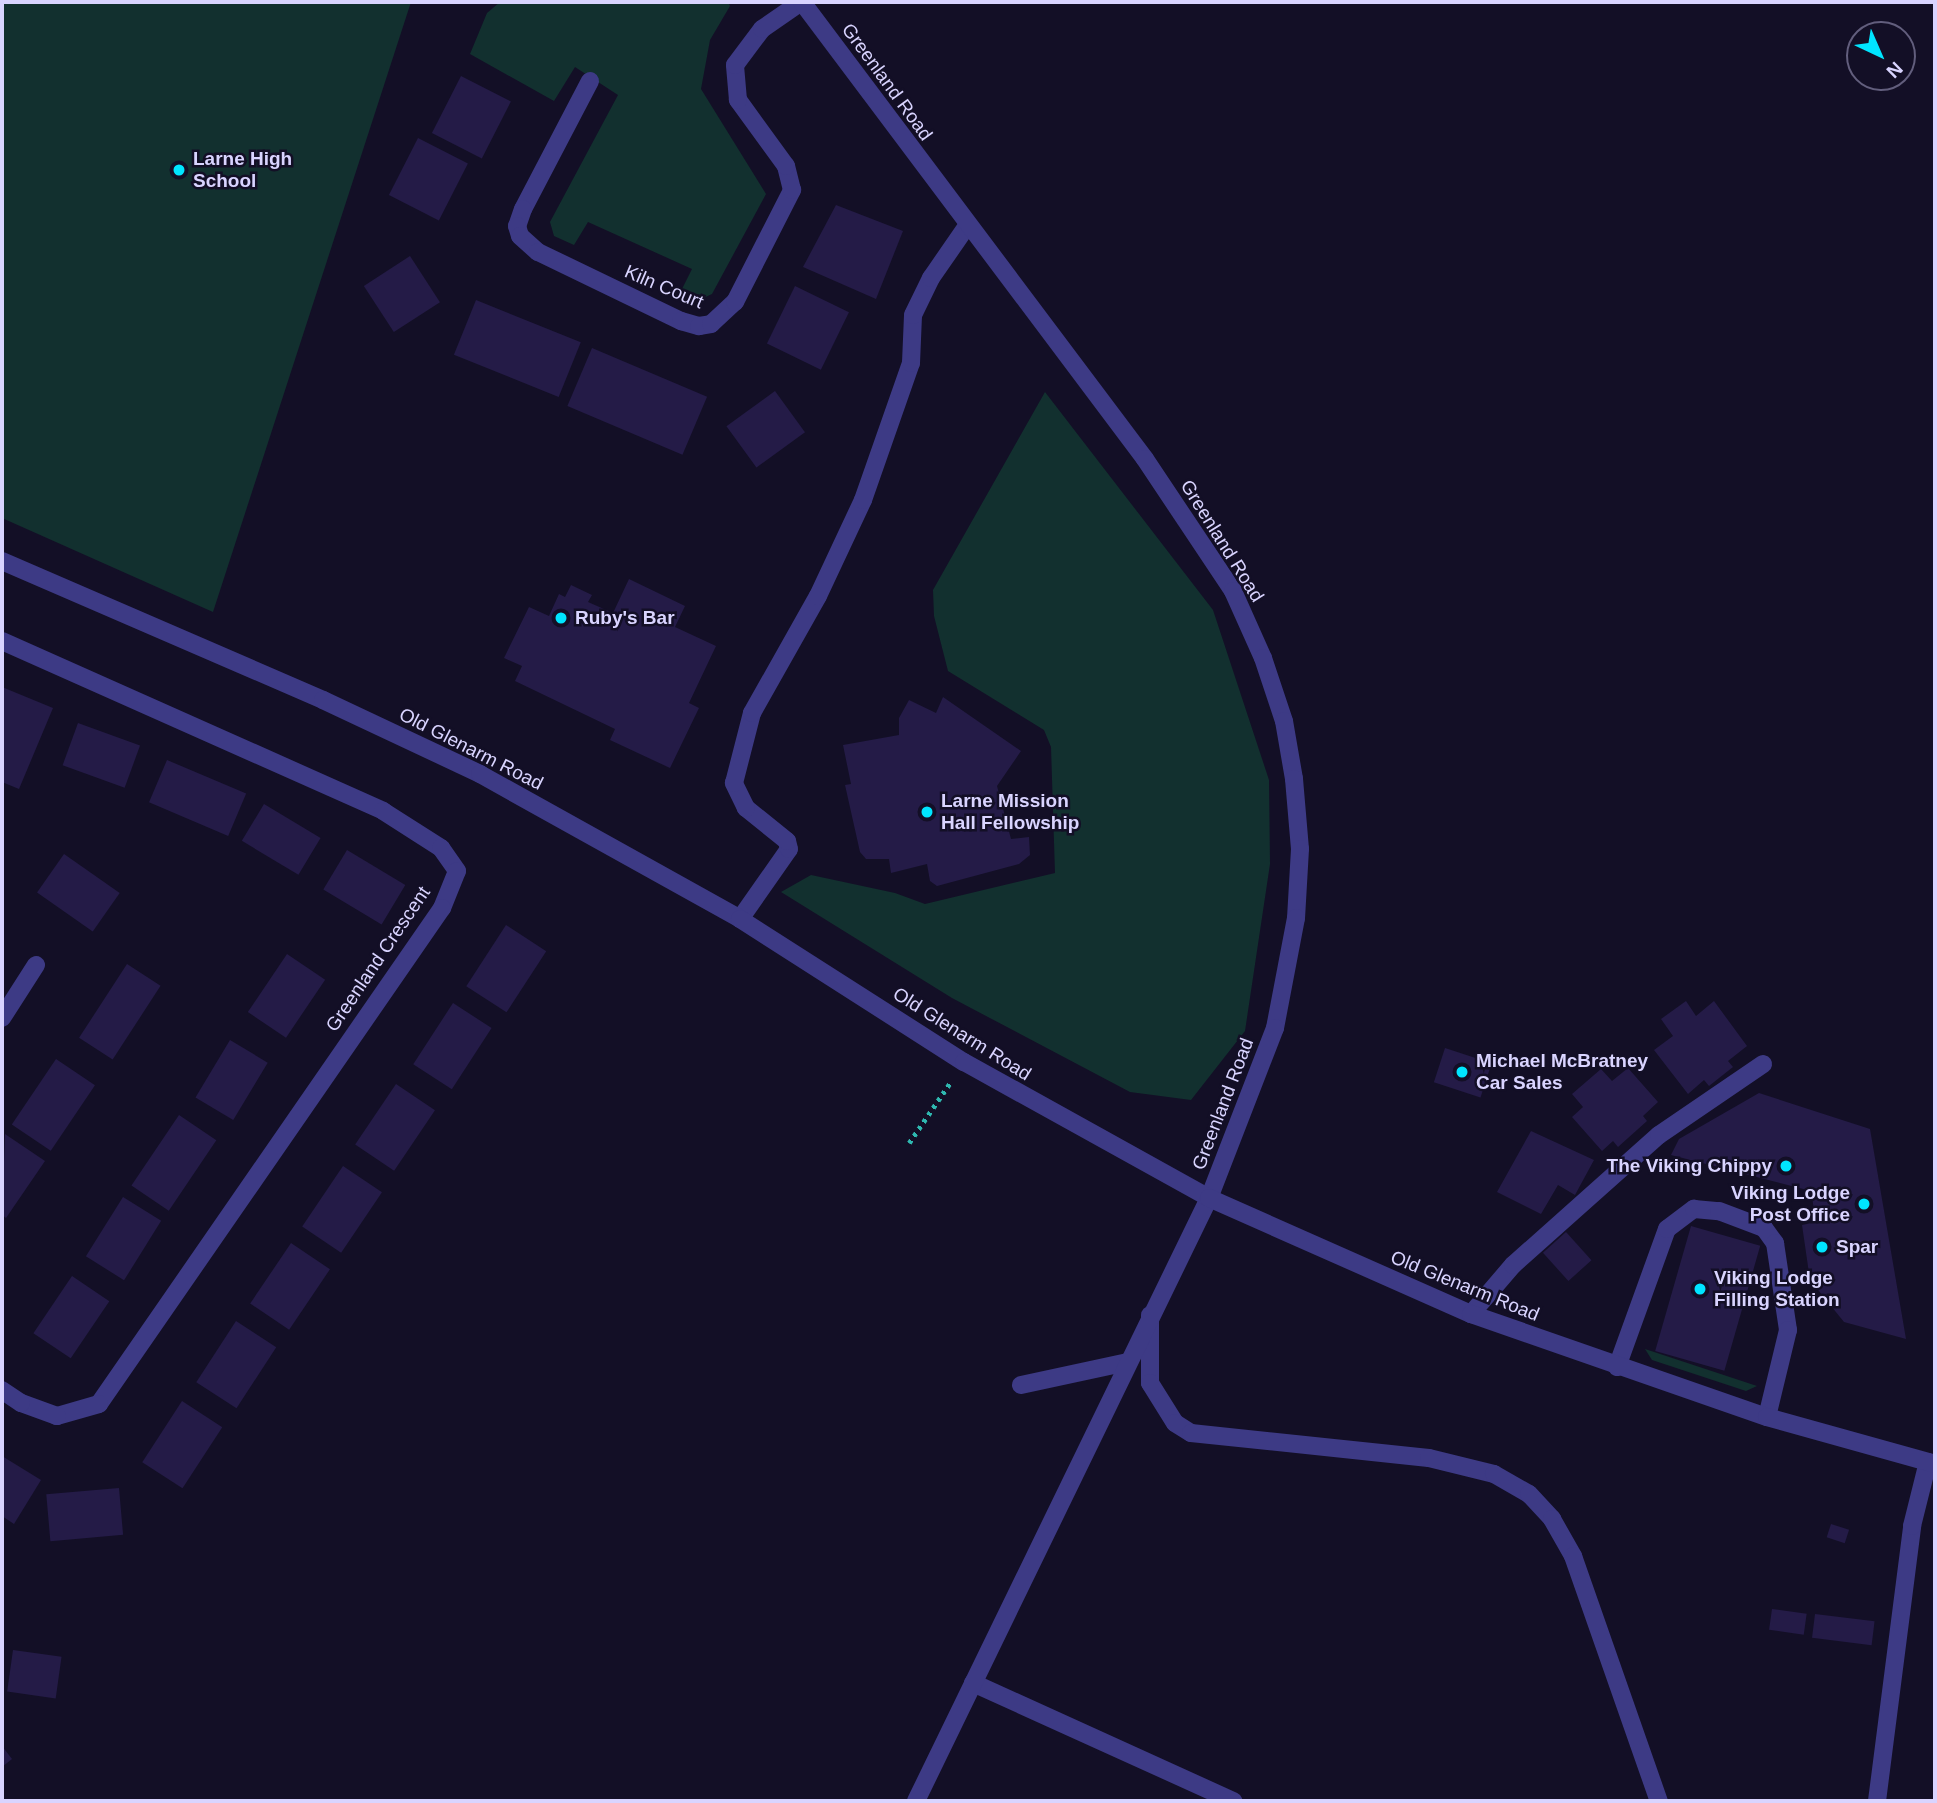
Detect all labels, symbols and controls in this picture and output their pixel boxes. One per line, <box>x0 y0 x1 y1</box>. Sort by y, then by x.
street label: Greenland Road <box>837 19 937 145</box>
north arrow <box>1846 21 1916 91</box>
text: N <box>1882 58 1907 82</box>
place label: Larne High School <box>193 148 292 192</box>
marker: Larne High School <box>171 162 187 178</box>
street label: Kiln Court <box>621 260 707 314</box>
street label: Greenland Road <box>1175 476 1269 606</box>
place label: Ruby's Bar <box>575 607 675 629</box>
marker: Ruby's Bar <box>553 610 569 626</box>
street label: Old Glenarm Road <box>395 703 547 795</box>
place label: Larne Mission Hall Fellowship <box>941 790 1079 834</box>
marker: Larne Mission Hall Fellowship <box>919 804 935 820</box>
street label: Greenland Crescent <box>321 882 435 1036</box>
street label: Old Glenarm Road <box>889 982 1035 1086</box>
street label: Greenland Road <box>1187 1035 1259 1173</box>
place label: Michael McBratney Car Sales <box>1476 1050 1648 1094</box>
marker: Michael McBratney Car Sales <box>1454 1064 1470 1080</box>
place label: The Viking Chippy <box>1607 1155 1772 1177</box>
marker: The Viking Chippy <box>1778 1158 1794 1174</box>
place label: Viking Lodge Post Office <box>1731 1182 1850 1226</box>
marker: Viking Lodge Post Office <box>1856 1196 1872 1212</box>
place label: Spar <box>1836 1236 1878 1258</box>
marker: Spar <box>1814 1239 1830 1255</box>
street label: Old Glenarm Road <box>1387 1246 1543 1326</box>
place label: Viking Lodge Filling Station <box>1714 1267 1840 1311</box>
marker: Viking Lodge Filling Station <box>1692 1281 1708 1297</box>

